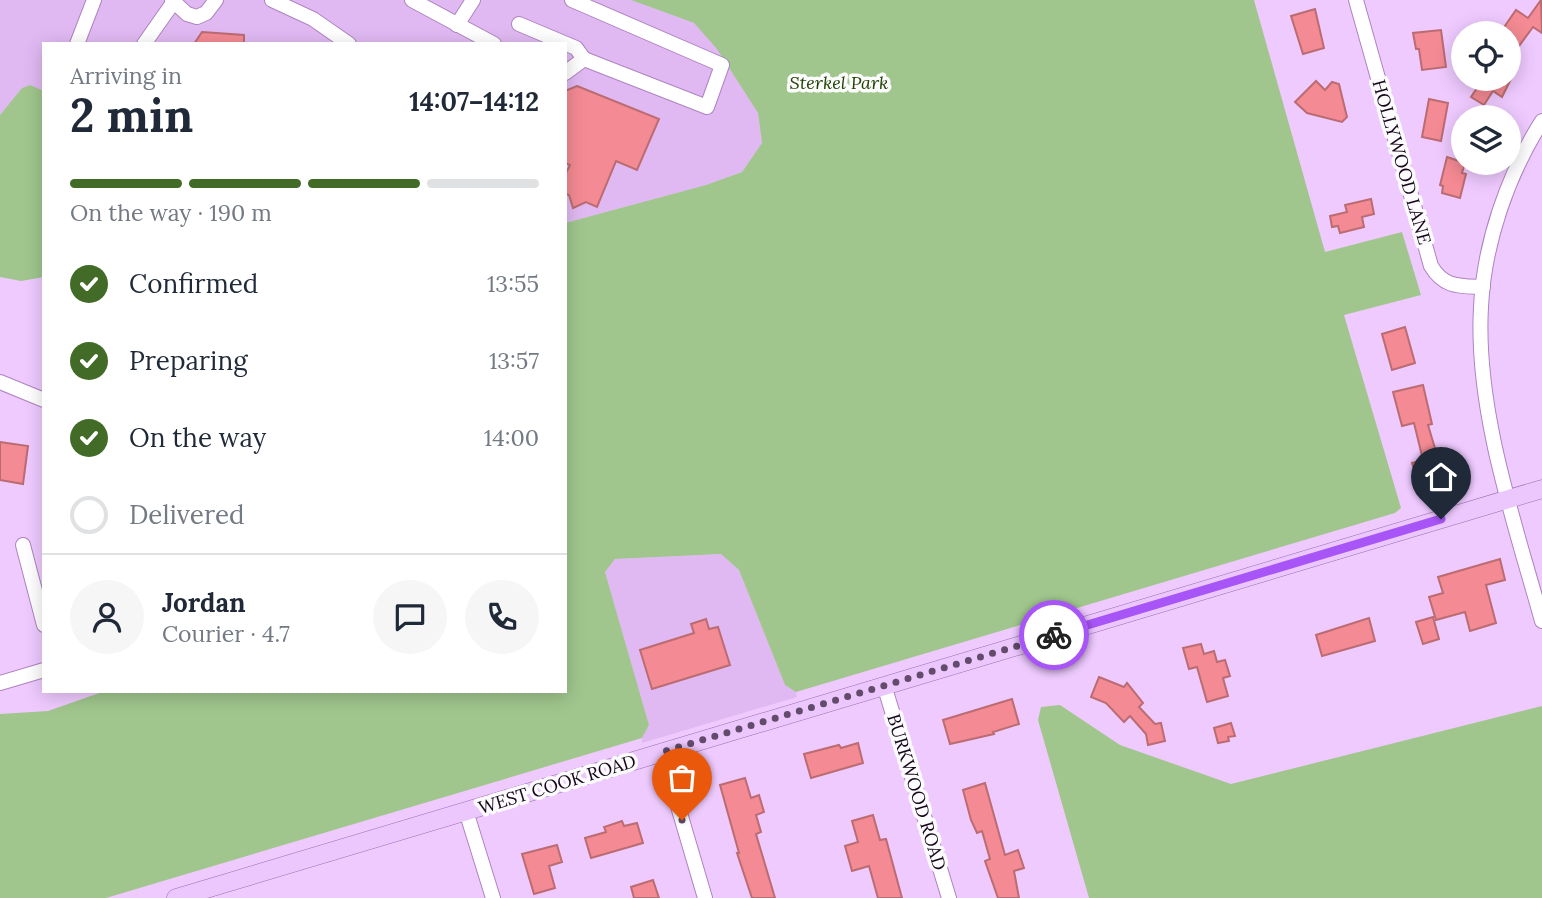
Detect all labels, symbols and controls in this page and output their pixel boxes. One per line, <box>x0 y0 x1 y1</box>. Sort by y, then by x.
map controls <box>1451 21 1521 175</box>
button: locate <box>1451 21 1521 91</box>
text: Arriving in <box>70 61 182 90</box>
park label: Sterkel Park <box>790 71 888 94</box>
street label: HOLLYWOOD LANE <box>1367 77 1437 247</box>
text: 14:07–14:12 <box>409 85 539 118</box>
text: 2 min <box>70 86 193 145</box>
button: layers <box>1451 105 1521 175</box>
text: On the way · 190 m <box>70 198 272 227</box>
icon: check <box>70 265 108 303</box>
text: Confirmed <box>129 267 258 300</box>
text: 13:55 <box>487 269 539 298</box>
icon: check <box>70 342 108 380</box>
text: Preparing <box>129 344 248 377</box>
text: 13:57 <box>489 346 539 375</box>
icon: check <box>70 419 108 457</box>
text: On the way <box>129 421 266 454</box>
text: 14:00 <box>484 423 539 452</box>
pin <box>1411 447 1471 519</box>
icon: home <box>1422 458 1460 496</box>
text: Delivered <box>129 498 245 531</box>
button: person <box>70 580 144 654</box>
button: chat <box>373 580 447 654</box>
button: phone <box>465 580 539 654</box>
text: Jordan <box>162 586 246 619</box>
courier <box>1019 600 1089 670</box>
icon: bike <box>1035 616 1073 654</box>
text: Courier · 4.7 <box>162 619 290 648</box>
street label: BURKWOOD ROAD <box>882 711 952 873</box>
pin <box>652 748 712 820</box>
street label: WEST COOK ROAD <box>475 749 639 819</box>
icon: bag <box>663 759 701 797</box>

